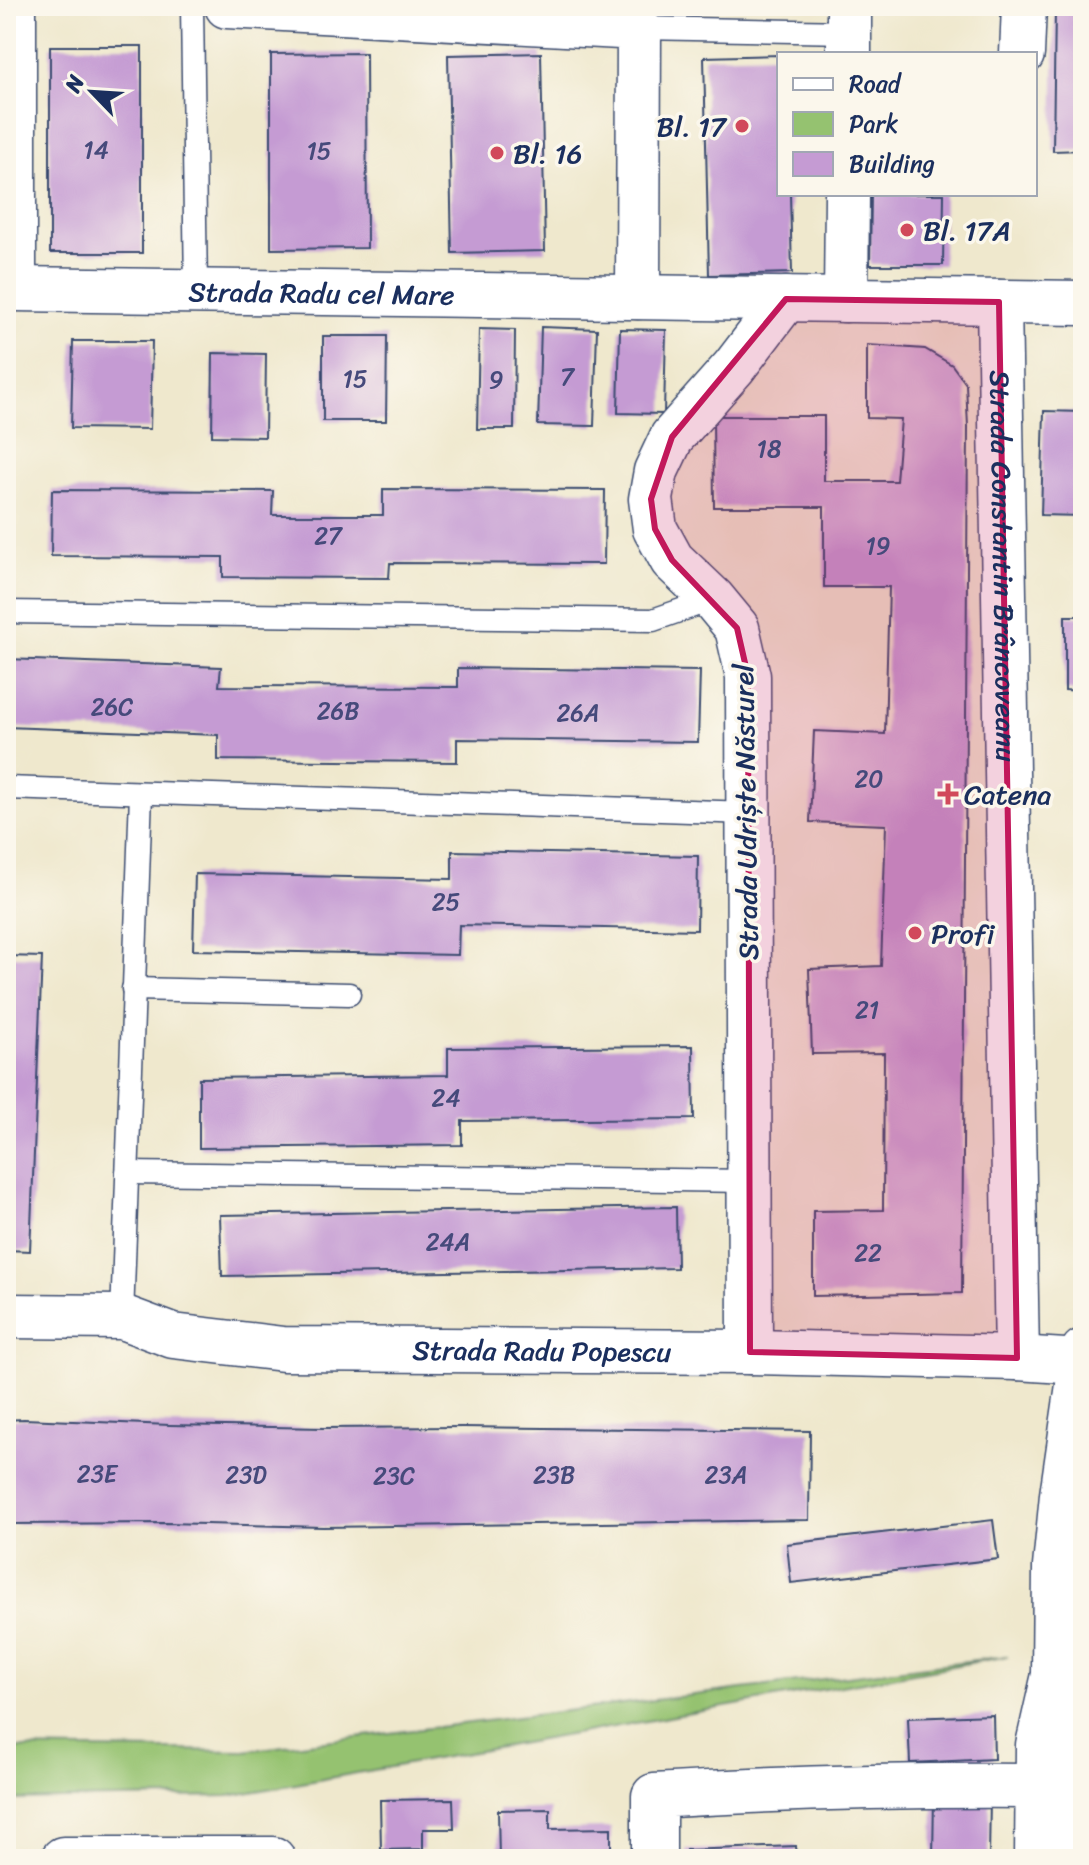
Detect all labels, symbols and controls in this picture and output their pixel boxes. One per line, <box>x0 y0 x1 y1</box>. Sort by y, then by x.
north arrow <box>52 52 132 132</box>
legend <box>777 52 1037 196</box>
text: Road <box>849 63 903 105</box>
text: N <box>53 68 96 100</box>
place label: Bl. 17 <box>657 102 728 151</box>
text: Park <box>849 103 898 145</box>
marker: Bl. 17 <box>733 117 751 135</box>
house number: 14 <box>83 129 109 171</box>
place label: Bl. 16 <box>513 129 582 178</box>
house number: 15 <box>307 130 331 172</box>
text: Building <box>849 143 935 185</box>
marker: Bl. 16 <box>488 144 506 162</box>
place label: Bl. 17A <box>923 206 1011 255</box>
marker: Bl. 17A <box>898 221 916 239</box>
street label: Strada Radu cel Mare <box>188 267 455 319</box>
house number: 7 <box>560 356 575 398</box>
house number: 15 <box>343 358 367 400</box>
house number: 9 <box>489 359 503 401</box>
street label: Strada Constantin Brâncoveanu <box>976 370 1031 762</box>
house number: 18 <box>757 428 781 470</box>
house number: 27 <box>314 515 343 557</box>
house number: 19 <box>865 525 891 567</box>
street label: Strada Udriște Năsturel <box>719 662 773 961</box>
house number: 26C <box>91 686 133 728</box>
house number: 26B <box>317 690 359 732</box>
house number: 26A <box>556 692 600 734</box>
house number: 20 <box>854 758 884 800</box>
place label: Catena <box>964 770 1051 819</box>
marker: Catena <box>939 785 957 803</box>
house number: 25 <box>432 881 460 923</box>
place label: Profi <box>931 909 996 958</box>
marker: Profi <box>906 924 924 942</box>
house number: 21 <box>855 989 879 1031</box>
house number: 24 <box>432 1077 460 1119</box>
house number: 24A <box>426 1221 470 1263</box>
house number: 22 <box>854 1232 882 1274</box>
street label: Strada Radu Popescu <box>412 1325 671 1376</box>
house number: 23E <box>77 1453 119 1495</box>
house number: 23D <box>225 1454 267 1496</box>
house number: 23B <box>533 1454 575 1496</box>
house number: 23A <box>705 1454 747 1496</box>
house number: 23C <box>373 1455 415 1497</box>

